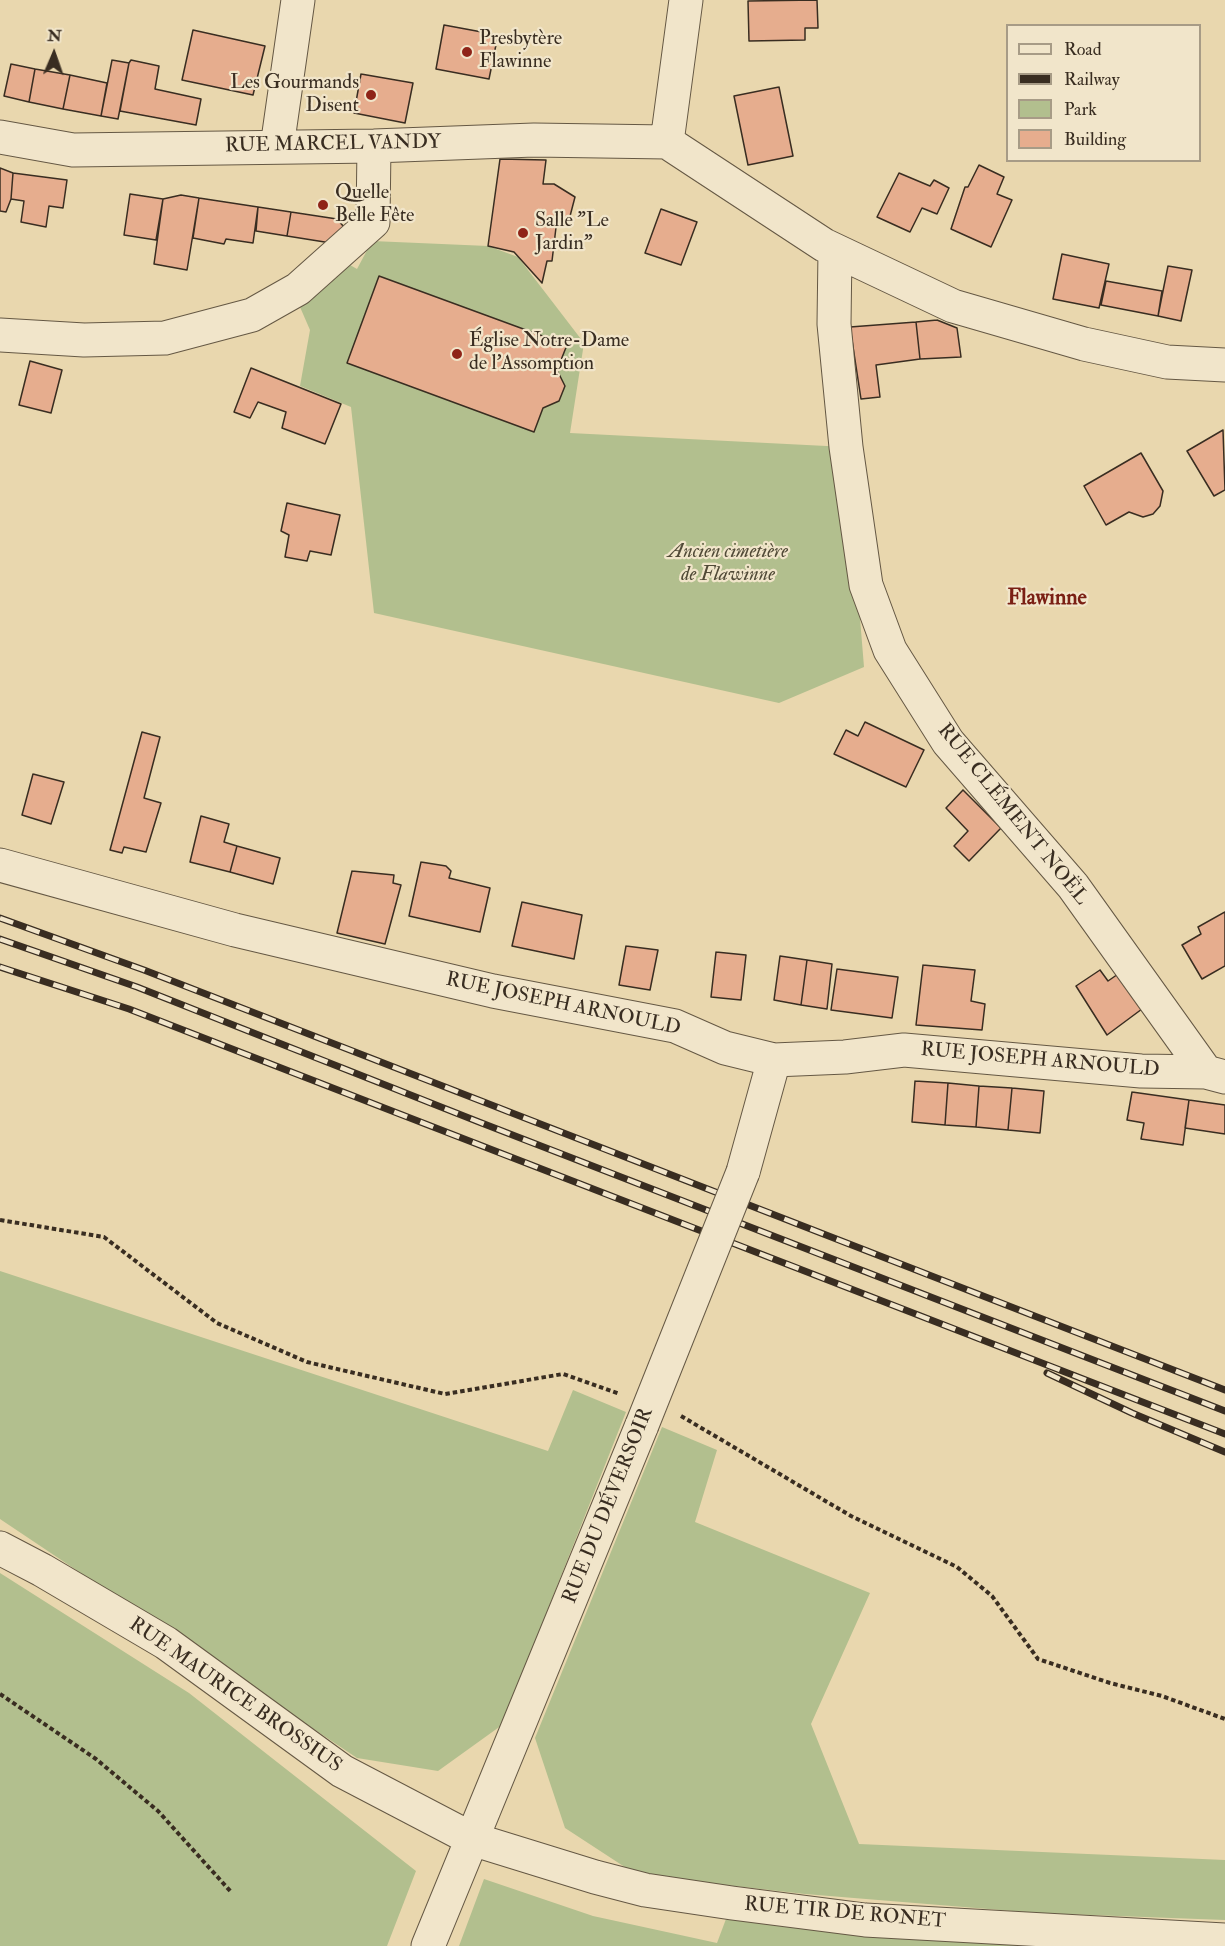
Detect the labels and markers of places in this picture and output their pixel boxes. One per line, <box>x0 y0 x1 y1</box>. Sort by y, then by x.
place label: Presbytère Flawinne <box>479 28 562 75</box>
marker: Presbytère Flawinne <box>460 45 474 59</box>
place label: Les Gourmands Disent <box>230 72 359 119</box>
marker: Les Gourmands Disent <box>364 88 378 102</box>
place label: Quelle Belle Fête <box>335 182 414 229</box>
marker: Quelle Belle Fête <box>316 198 330 212</box>
place label: Salle "Le Jardin" <box>535 210 609 257</box>
marker: Salle "Le Jardin" <box>516 226 530 240</box>
place label: Église Notre-Dame de l'Assomption <box>469 330 629 377</box>
marker: Église Notre-Dame de l'Assomption <box>450 347 464 361</box>

